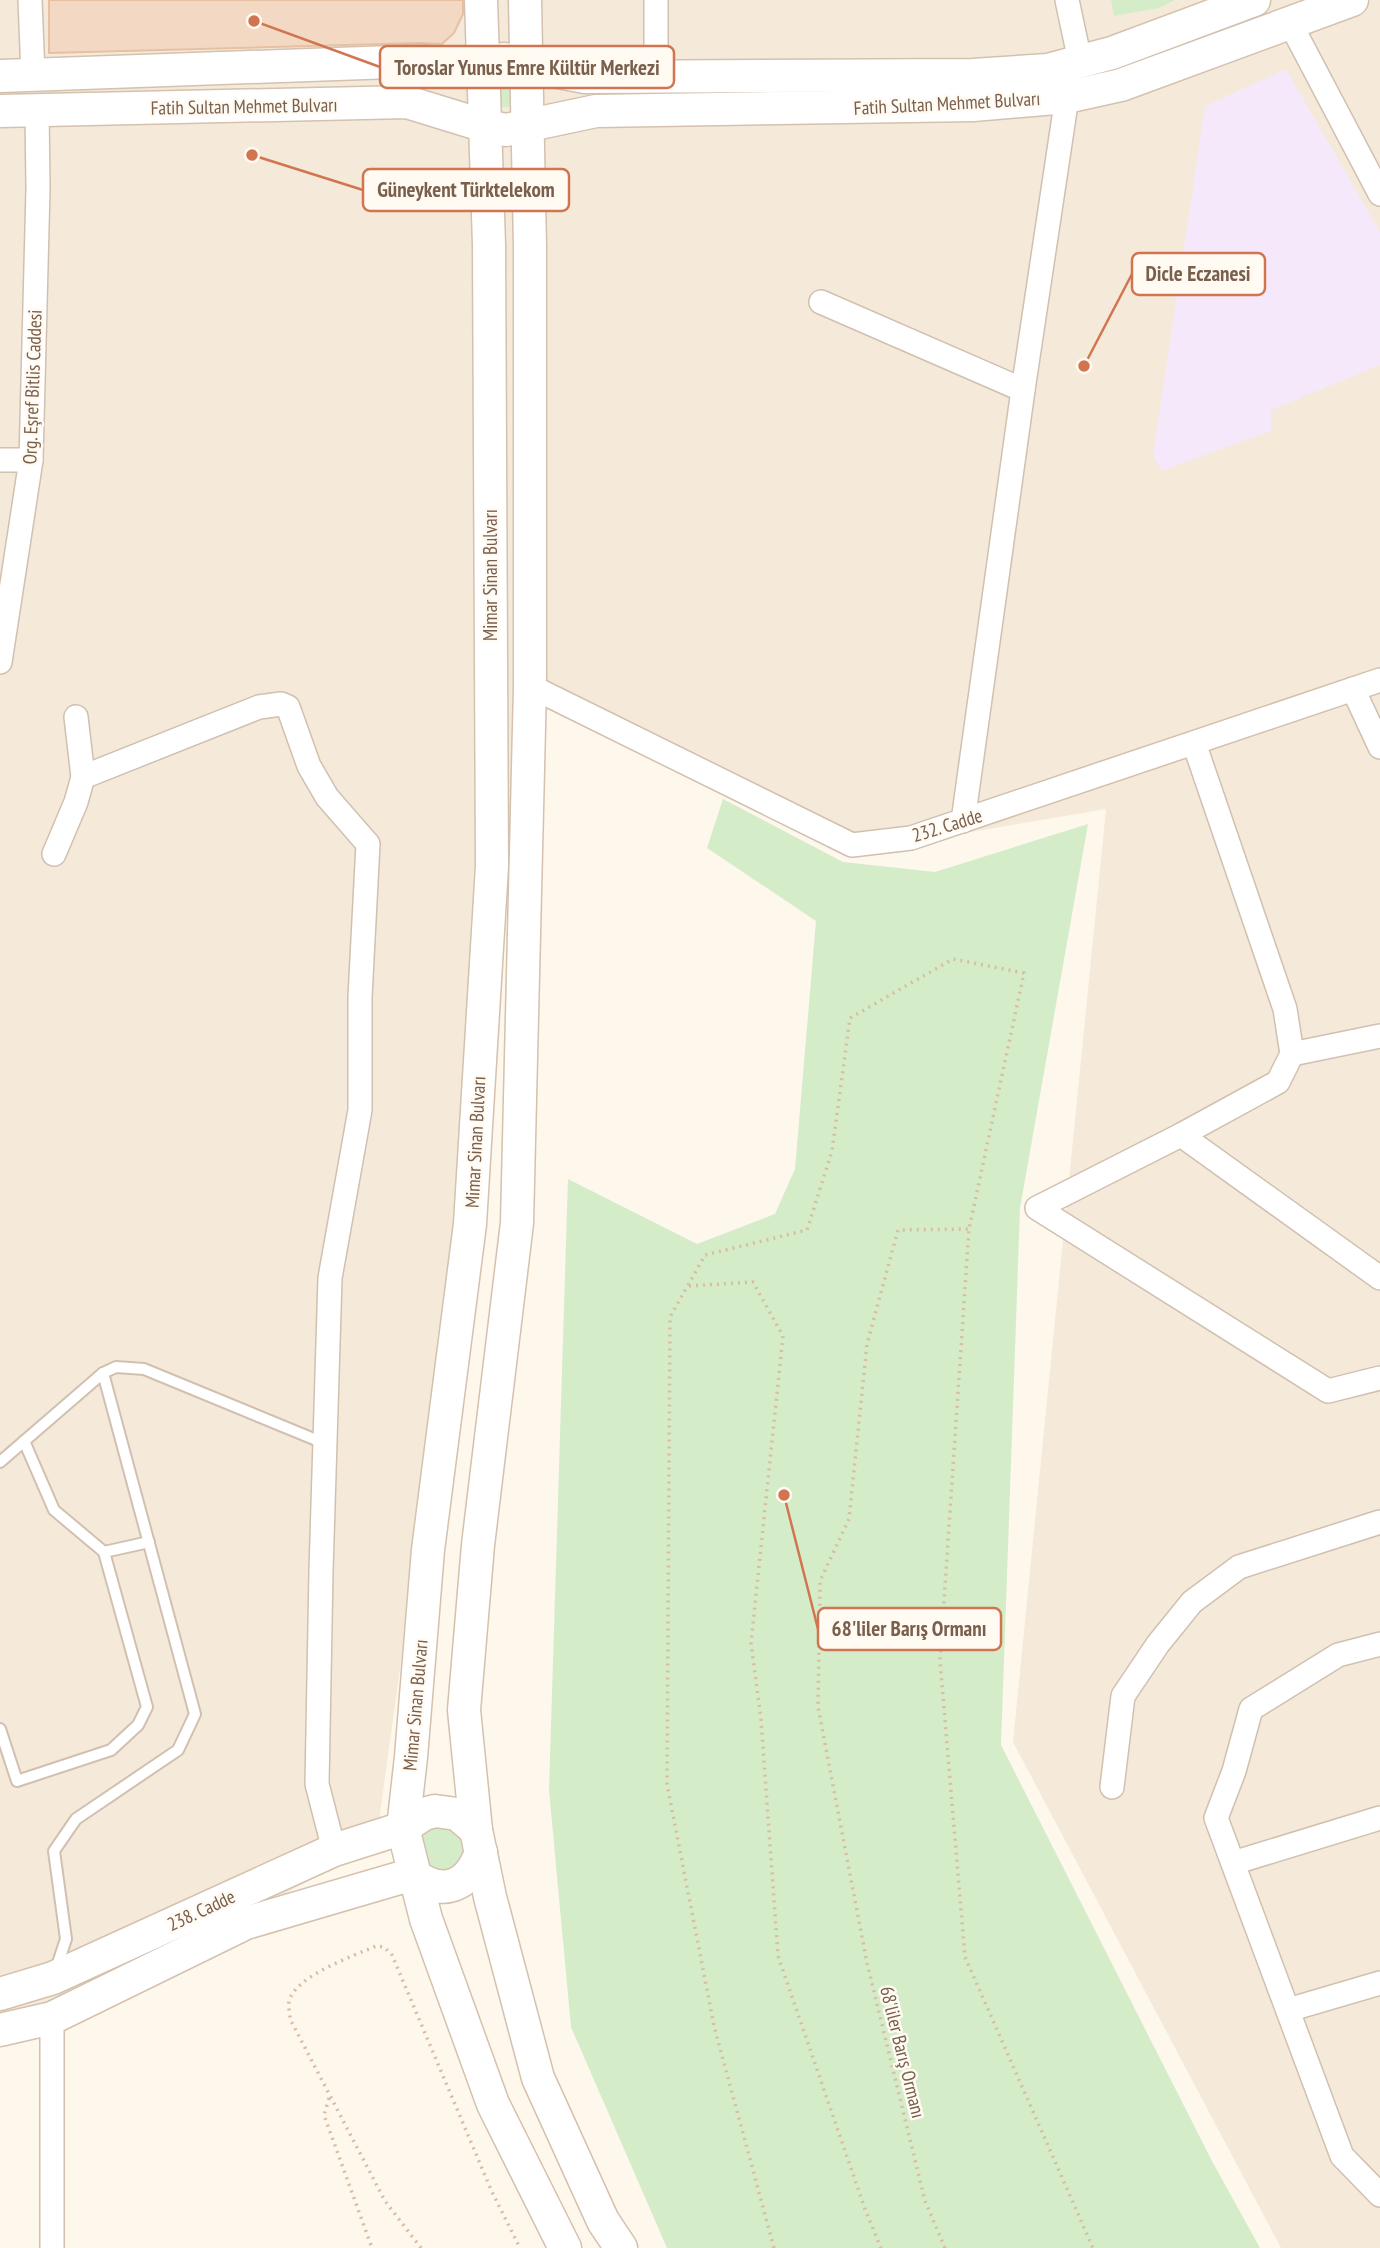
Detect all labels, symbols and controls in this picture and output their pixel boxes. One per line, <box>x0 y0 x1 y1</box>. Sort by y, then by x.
callout: Toroslar Yunus Emre Kültür Merkezi <box>380 46 674 88</box>
text: Toroslar Yunus Emre Kültür Merkezi <box>394 54 660 81</box>
street label: Fatih Sultan Mehmet Bulvarı <box>853 86 1041 120</box>
street label: Fatih Sultan Mehmet Bulvarı <box>150 92 338 120</box>
callout: Güneykent Türktelekom <box>363 169 569 211</box>
text: Güneykent Türktelekom <box>377 176 555 203</box>
callout: Dicle Eczanesi <box>1132 253 1265 295</box>
text: Dicle Eczanesi <box>1145 260 1251 287</box>
street label: Org. Eşref Bitlis Caddesi <box>17 309 47 465</box>
street label: Mimar Sinan Bulvarı <box>478 509 502 641</box>
street label: 232. Cadde <box>909 803 985 847</box>
street label: Mimar Sinan Bulvarı <box>460 1076 490 1208</box>
callout: 68'liler Barış Ormanı <box>818 1608 1001 1650</box>
text: 68'liler Barış Ormanı <box>832 1615 986 1642</box>
street label: Mimar Sinan Bulvarı <box>397 1638 433 1772</box>
street label: 238. Cadde <box>163 1884 239 1936</box>
street label: 68'liler Barış Ormanı <box>875 1984 931 2120</box>

